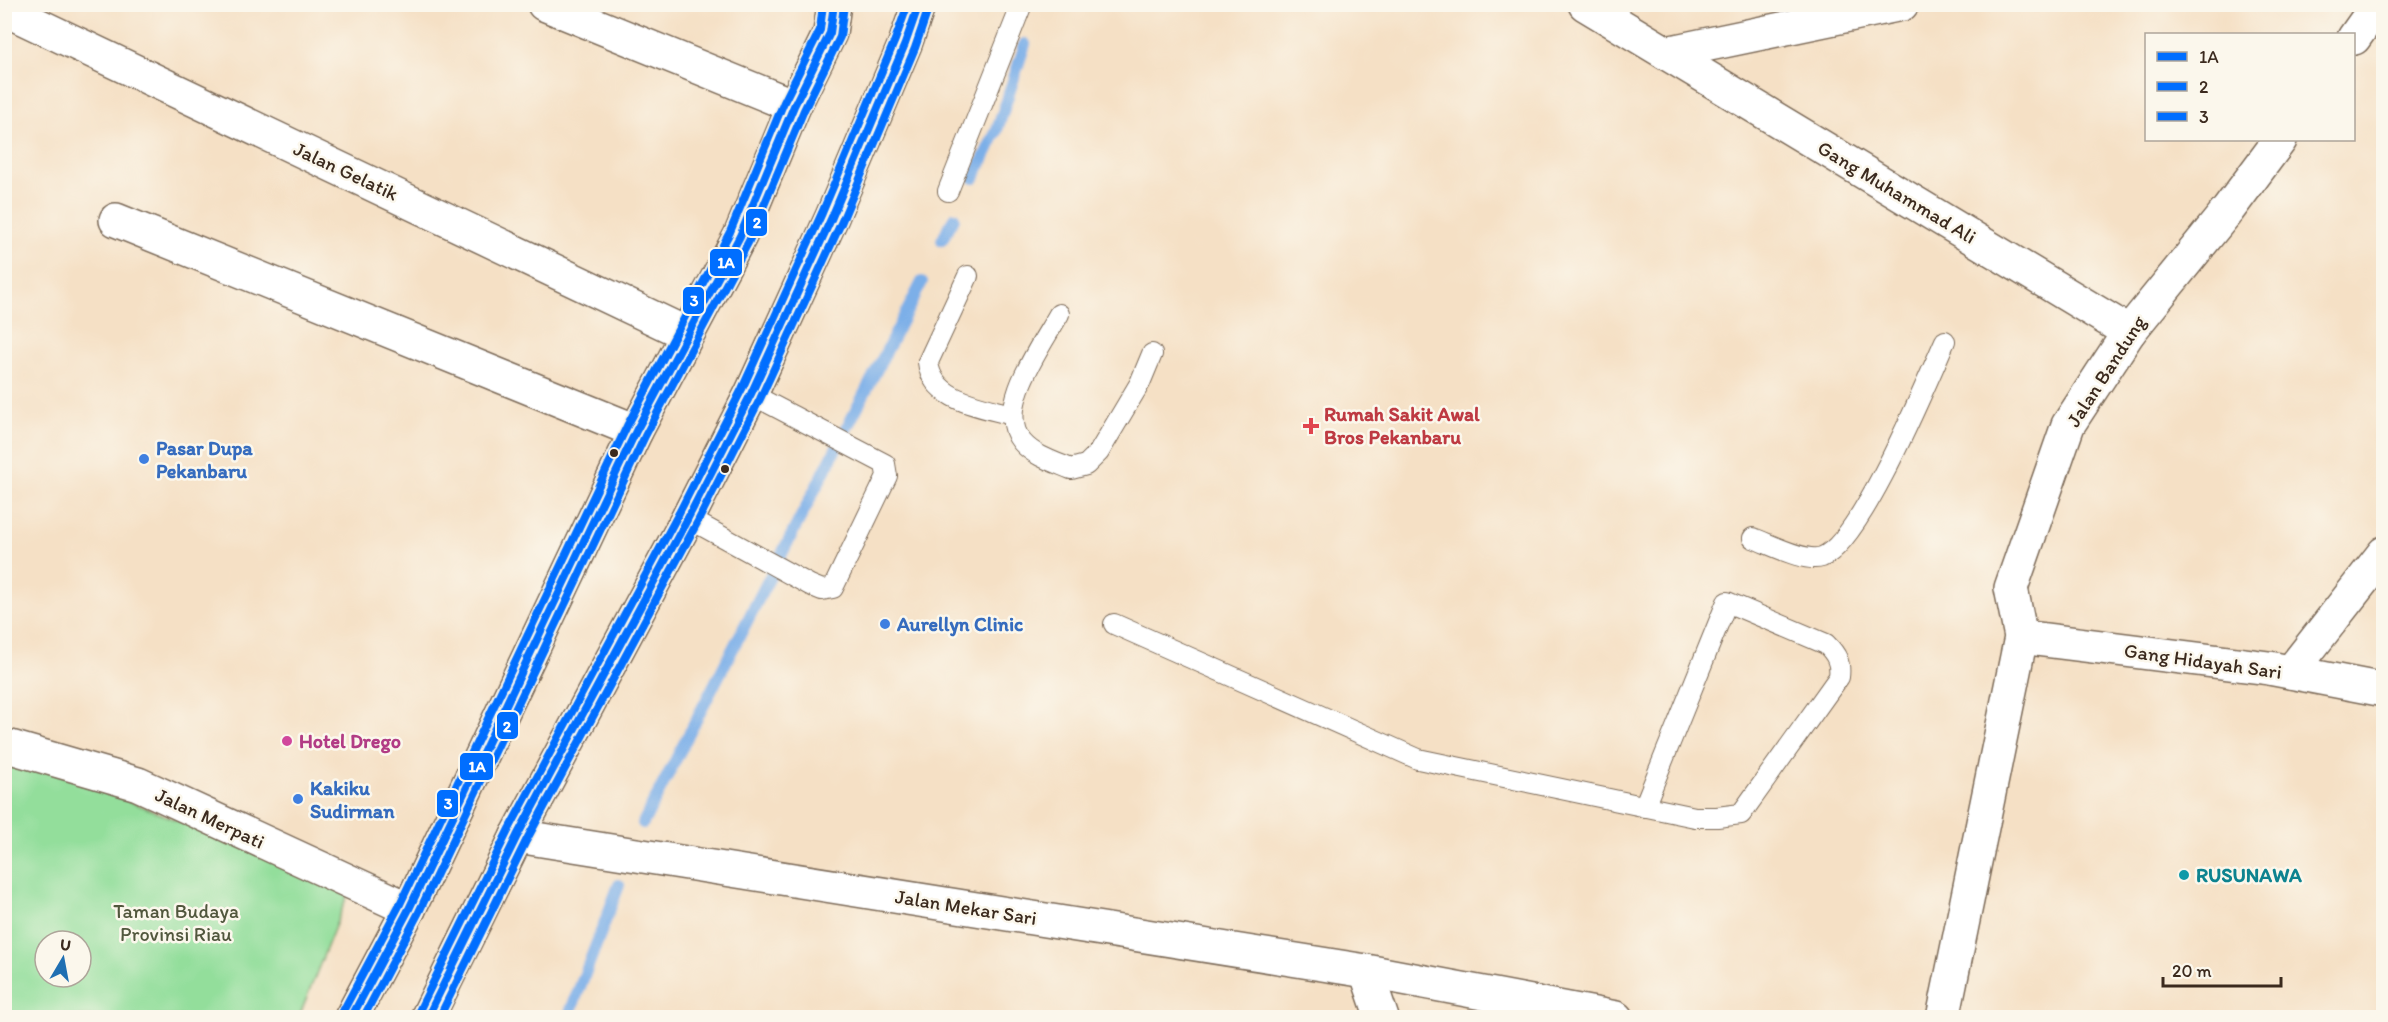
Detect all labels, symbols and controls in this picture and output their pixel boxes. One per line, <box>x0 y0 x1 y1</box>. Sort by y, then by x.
legend <box>2145 33 2355 141</box>
text: 1A <box>2199 46 2219 68</box>
text: 2 <box>2199 76 2209 98</box>
text: 3 <box>2199 106 2209 128</box>
street label: Gang Muhammad Ali <box>1813 135 1981 249</box>
street label: Jalan Gelatik <box>290 136 402 206</box>
line badge: 2 <box>745 208 768 237</box>
text: 2 <box>753 213 762 232</box>
line badge: 1A <box>709 248 743 277</box>
text: 1A <box>717 253 736 272</box>
line badge: 3 <box>682 286 705 315</box>
text: 3 <box>690 291 699 310</box>
street label: Jalan Bandung <box>2061 310 2151 431</box>
place label: Rumah Sakit Awal Bros Pekanbaru <box>1324 402 1480 449</box>
marker: Rumah Sakit Awal Bros Pekanbaru <box>1302 417 1320 435</box>
place label: Pasar Dupa Pekanbaru <box>156 436 253 483</box>
unlabelled marker <box>608 447 620 459</box>
marker: Pasar Dupa Pekanbaru <box>137 452 151 466</box>
unlabelled marker <box>719 463 731 475</box>
place label: Aurellyn Clinic <box>896 612 1023 637</box>
marker: Aurellyn Clinic <box>878 617 892 631</box>
street label: Gang Hidayah Sari <box>2123 638 2283 684</box>
line badge: 2 <box>496 711 519 740</box>
text: 2 <box>503 717 512 736</box>
place label: Hotel Drego <box>299 729 401 754</box>
marker: Hotel Drego <box>280 734 294 748</box>
line badge: 1A <box>459 752 494 781</box>
text: 1A <box>468 757 487 776</box>
place label: Kakiku Sudirman <box>310 776 395 823</box>
street label: Jalan Merpati <box>152 782 268 854</box>
line badge: 3 <box>436 789 459 818</box>
marker: Kakiku Sudirman <box>291 792 305 806</box>
text: 3 <box>444 794 453 813</box>
place label: RUSUNAWA <box>2196 863 2302 887</box>
marker: RUSUNAWA <box>2177 868 2191 882</box>
street label: Jalan Mekar Sari <box>893 884 1039 930</box>
park label: Taman Budaya Provinsi Riau <box>113 899 239 946</box>
north arrow <box>33 929 93 989</box>
text: U <box>59 934 72 955</box>
scale bar <box>2163 950 2282 988</box>
text: 20 m <box>2172 960 2212 982</box>

